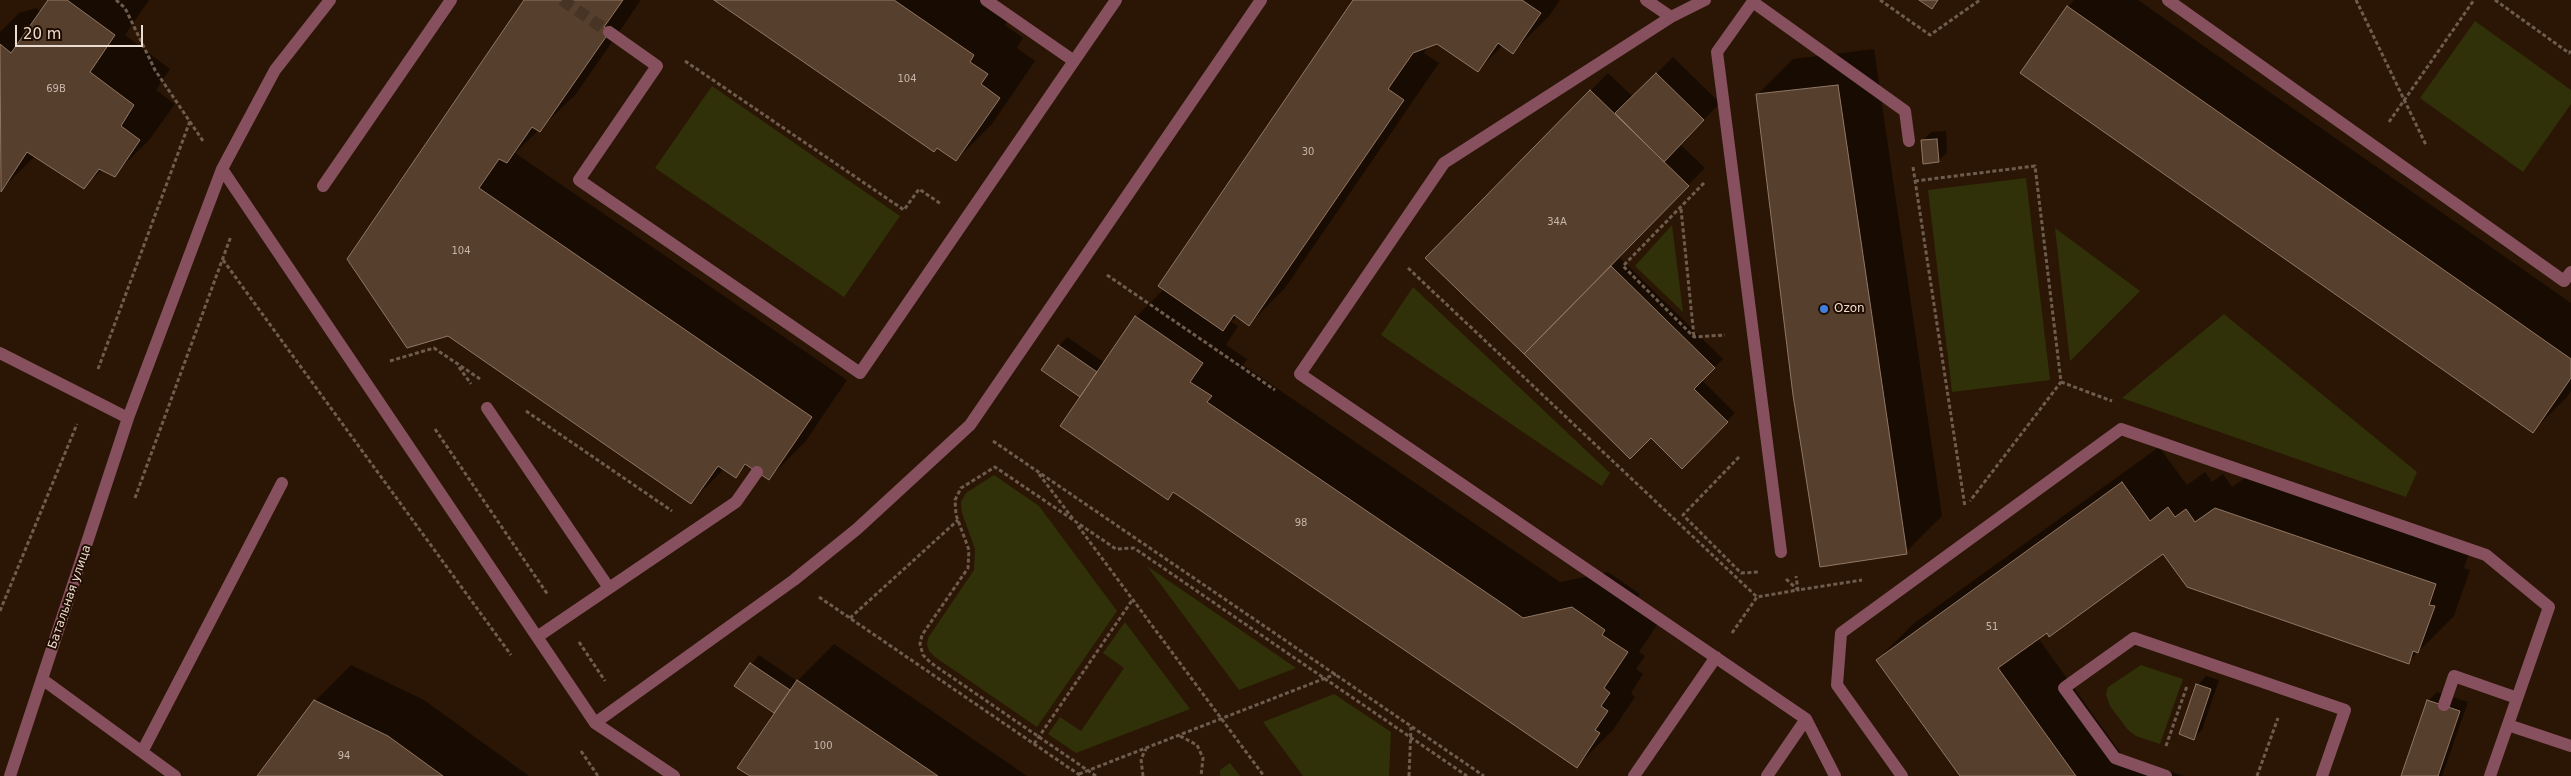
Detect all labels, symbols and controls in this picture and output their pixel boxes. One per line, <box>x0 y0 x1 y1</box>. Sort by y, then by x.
scale bar <box>18 15 145 47</box>
text: 20 m <box>23 25 61 43</box>
house number: 104 <box>897 73 917 85</box>
house number: 69В <box>46 83 66 95</box>
house number: 30 <box>1302 146 1314 158</box>
house number: 34А <box>1547 216 1567 228</box>
house number: 104 <box>451 245 471 257</box>
place label: Ozon <box>1834 302 1865 316</box>
marker: Ozon <box>1818 303 1830 315</box>
house number: 98 <box>1295 517 1307 529</box>
street label: Батальная улица <box>45 543 95 651</box>
house number: 51 <box>1986 621 1998 633</box>
house number: 100 <box>813 740 833 752</box>
house number: 94 <box>338 750 350 762</box>

